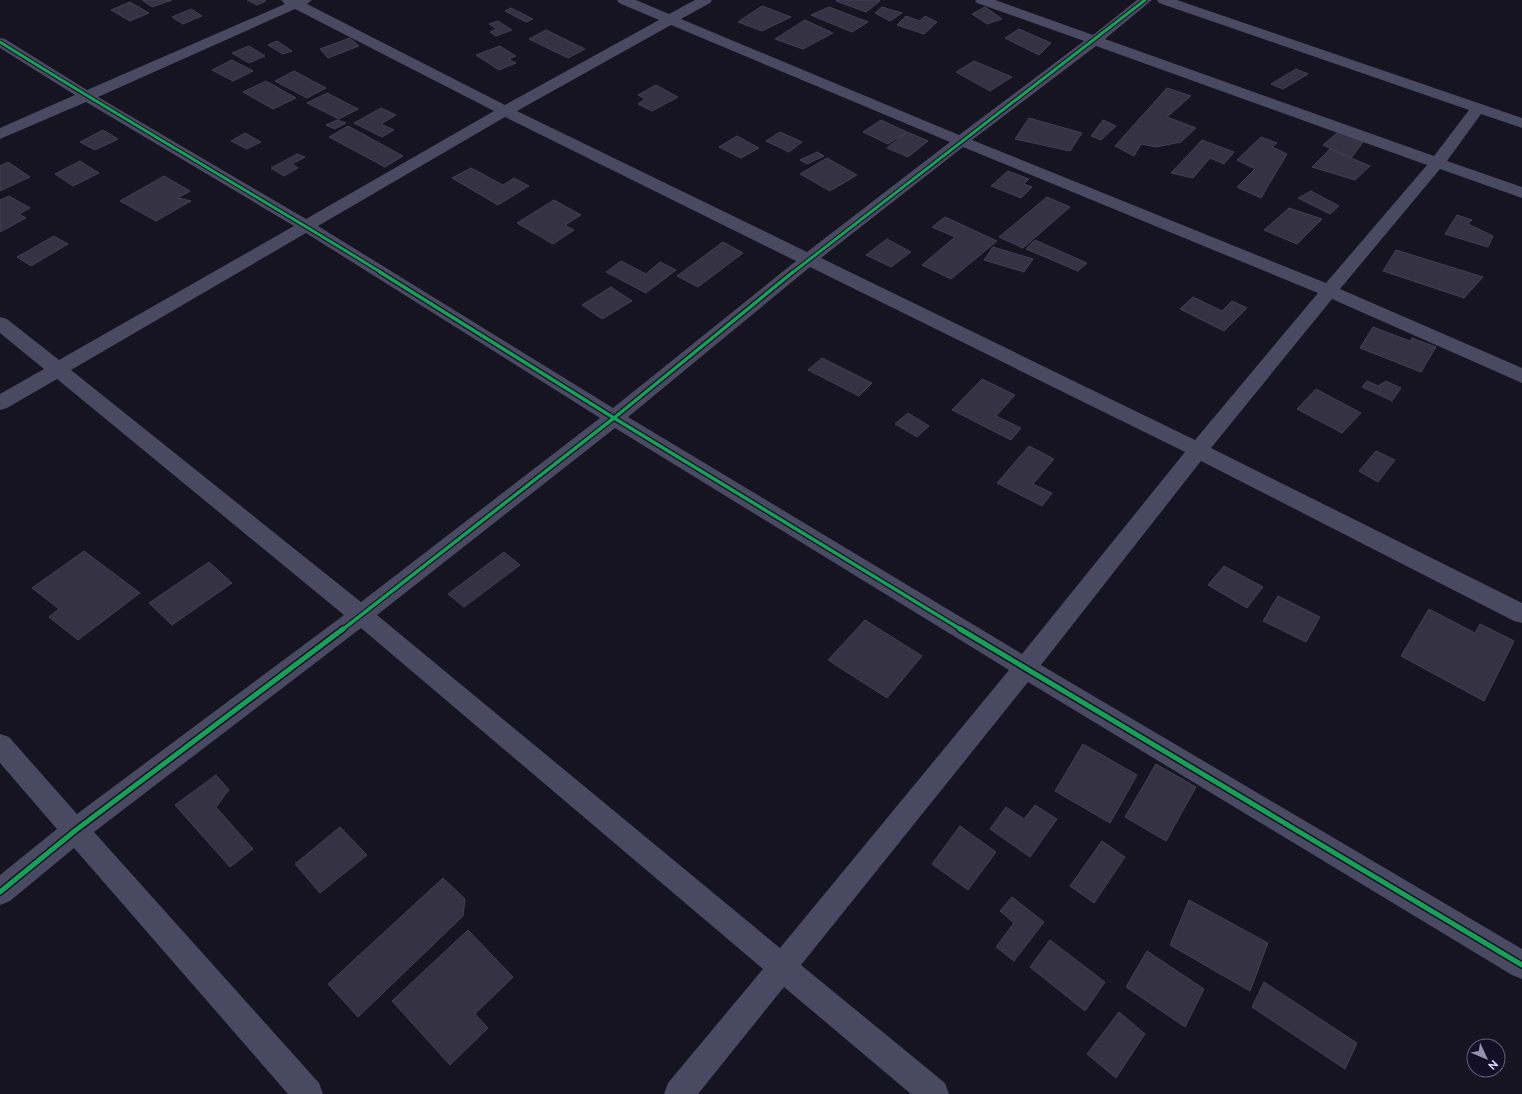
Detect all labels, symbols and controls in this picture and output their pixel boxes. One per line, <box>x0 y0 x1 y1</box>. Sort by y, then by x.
north arrow <box>1466 1038 1506 1078</box>
text: N <box>1485 1057 1500 1072</box>

